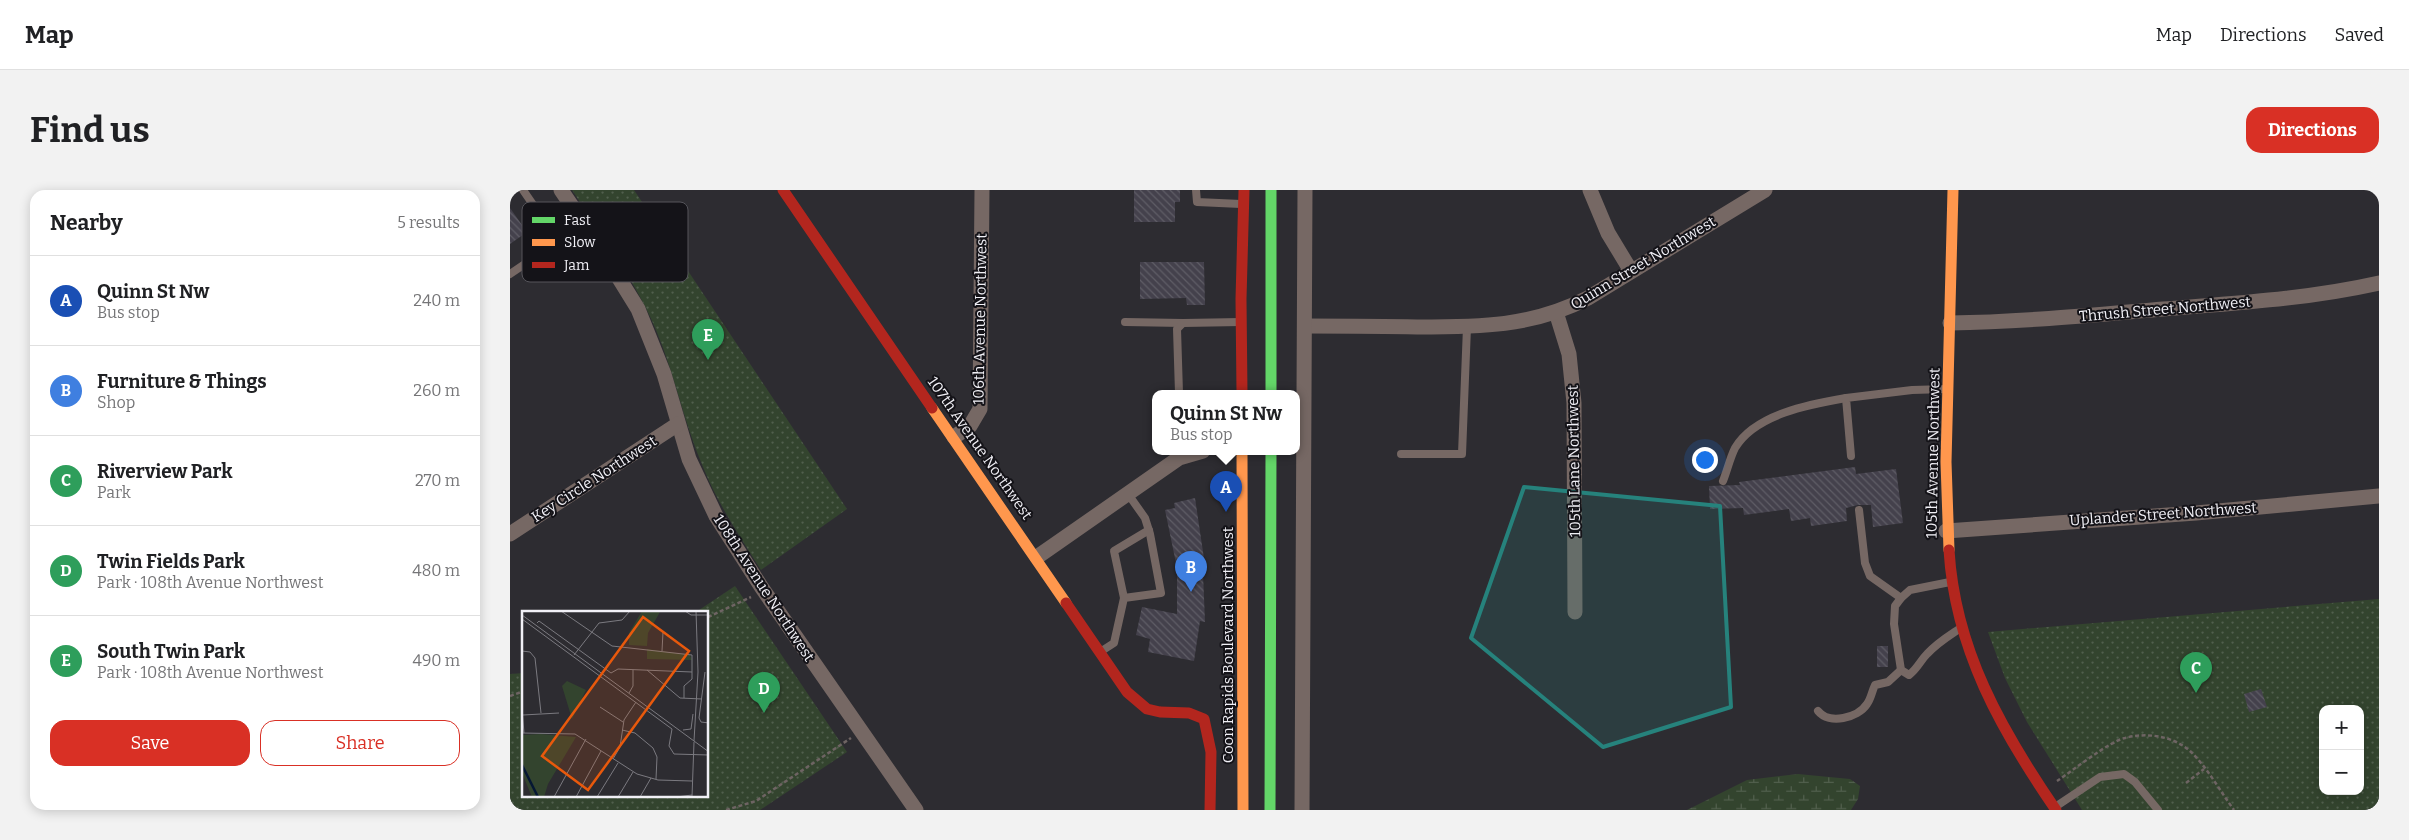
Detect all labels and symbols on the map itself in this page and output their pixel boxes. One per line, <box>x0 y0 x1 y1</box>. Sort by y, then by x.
legend <box>522 202 688 282</box>
text: Fast <box>564 212 591 229</box>
street label: Quinn Street Northwest <box>1567 212 1719 313</box>
street label: 106th Avenue Northwest <box>970 233 991 405</box>
text: Slow <box>564 234 596 251</box>
text: Jam <box>563 257 590 274</box>
street label: Thrush Street Northwest <box>2078 292 2252 325</box>
pin: E <box>692 319 724 360</box>
street label: 105th Avenue Northwest <box>1923 367 1943 538</box>
street label: 107th Avenue Northwest <box>924 373 1037 523</box>
street label: 105th Lane Northwest <box>1564 384 1584 537</box>
street label: Key Circle Northwest <box>528 432 660 526</box>
your location <box>1692 447 1718 473</box>
pin: A <box>1210 471 1242 512</box>
street label: Uplander Street Northwest <box>2069 498 2258 530</box>
street label: 108th Avenue Northwest <box>710 511 819 665</box>
street label: Coon Rapids Boulevard Northwest <box>1219 526 1237 763</box>
pin: B <box>1175 551 1207 592</box>
inset map <box>522 611 709 798</box>
pin: C <box>2180 652 2212 693</box>
pin: D <box>748 672 780 713</box>

